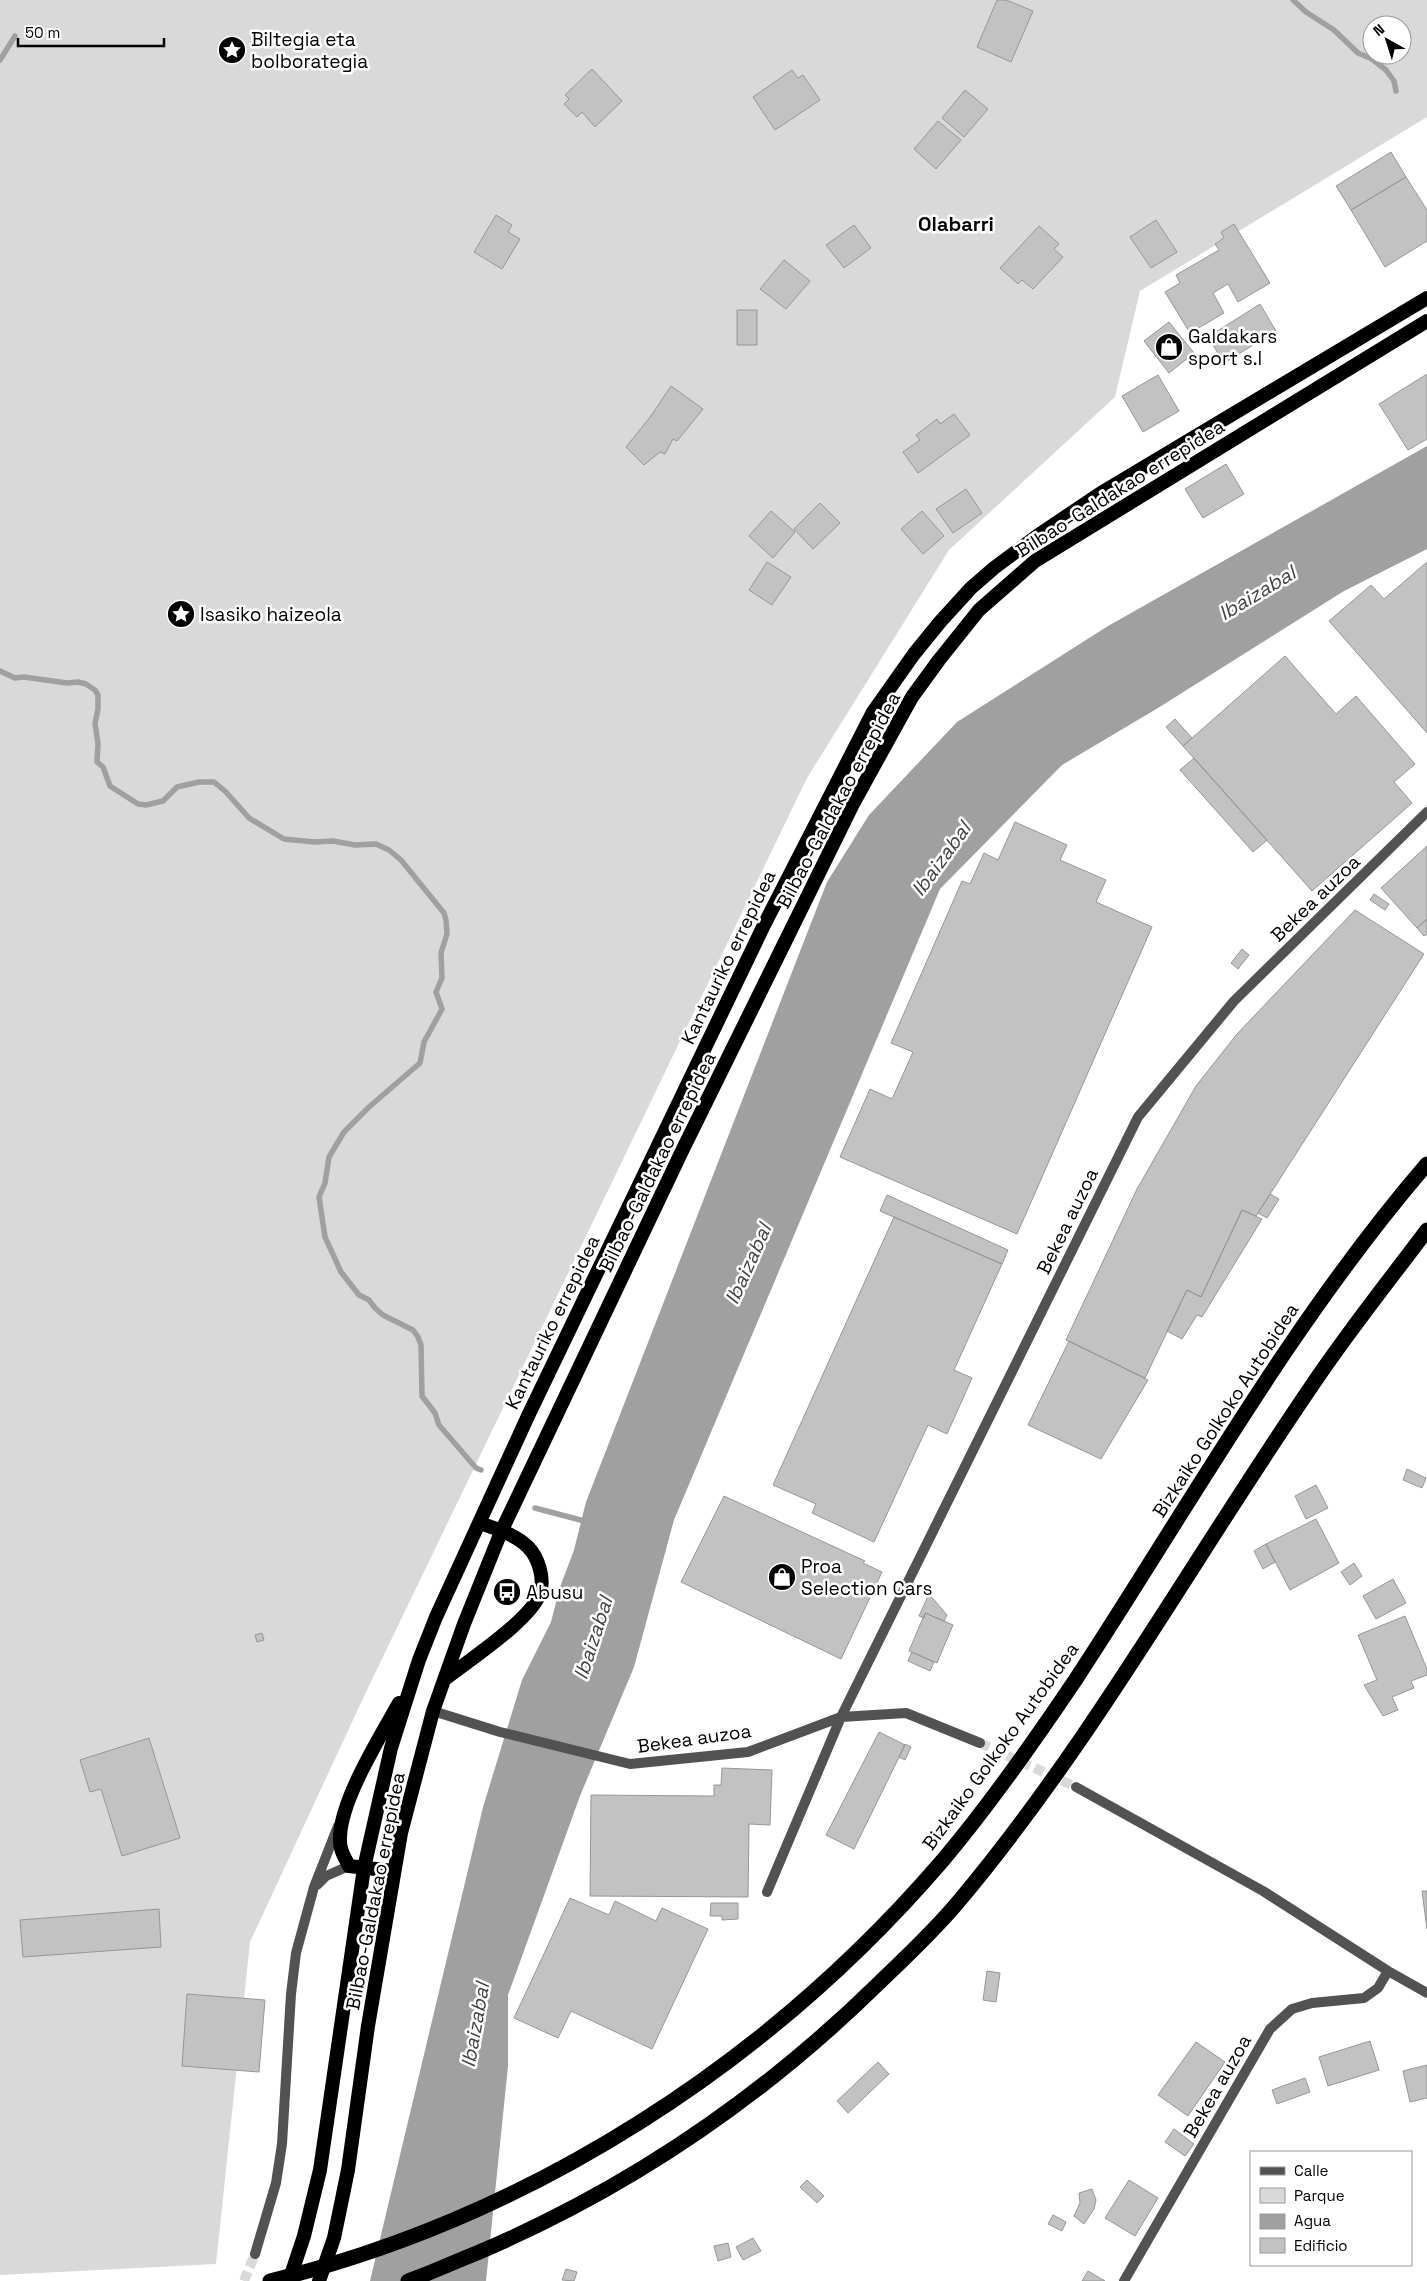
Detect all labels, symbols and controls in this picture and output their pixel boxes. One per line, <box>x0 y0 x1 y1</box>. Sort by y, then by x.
scale bar <box>18 15 164 47</box>
north arrow <box>1362 15 1412 65</box>
text: N <box>1370 20 1388 40</box>
text: 50 m <box>25 23 60 42</box>
place label: Biltegia eta bolborategia <box>251 27 368 74</box>
place icon: Biltegia eta bolborategia <box>217 35 247 65</box>
district label: Olabarri <box>918 211 994 237</box>
place label: Galdakars sport s.l <box>1188 324 1277 371</box>
shop icon: Galdakars sport s.l <box>1154 332 1184 362</box>
street label: Bilbao-Galdakao errepidea <box>1011 414 1229 563</box>
water label: Ibaizabal <box>1214 559 1302 626</box>
place icon: Isasiko haizeola <box>166 599 196 629</box>
place label: Isasiko haizeola <box>200 602 342 627</box>
street label: Bilbao-Galdakao errepidea <box>771 688 906 913</box>
water label: Ibaizabal <box>905 815 978 901</box>
street label: Bekea auzoa <box>1265 849 1365 947</box>
street label: Kantauriko errepidea <box>675 866 782 1048</box>
street label: Bilbao-Galdakao errepidea <box>593 1048 722 1276</box>
street label: Bekea auzoa <box>1031 1164 1104 1278</box>
water label: Ibaizabal <box>719 1218 778 1308</box>
street label: Kantauriko errepidea <box>499 1231 606 1413</box>
street label: Bizkaiko Golkoko Autobidea <box>1147 1298 1304 1522</box>
place label: Proa Selection Cars <box>801 1554 933 1601</box>
shop icon: Proa Selection Cars <box>767 1562 797 1592</box>
bus stop icon: Abusu <box>492 1577 522 1607</box>
place label: Abusu <box>526 1580 583 1605</box>
water label: Ibaizabal <box>567 1591 619 1683</box>
street label: Bizkaiko Golkoko Autobidea <box>917 1638 1084 1855</box>
street label: Bekea auzoa <box>635 1718 753 1759</box>
street label: Bilbao-Galdakao errepidea <box>340 1770 411 2012</box>
water label: Ibaizabal <box>455 1979 496 2069</box>
street label: Bekea auzoa <box>1178 2030 1257 2142</box>
legend <box>1250 2151 1412 2266</box>
text: Calle <box>1294 2161 1329 2180</box>
text: Parque <box>1294 2186 1345 2205</box>
text: Agua <box>1294 2211 1331 2230</box>
text: Edificio <box>1294 2236 1348 2255</box>

